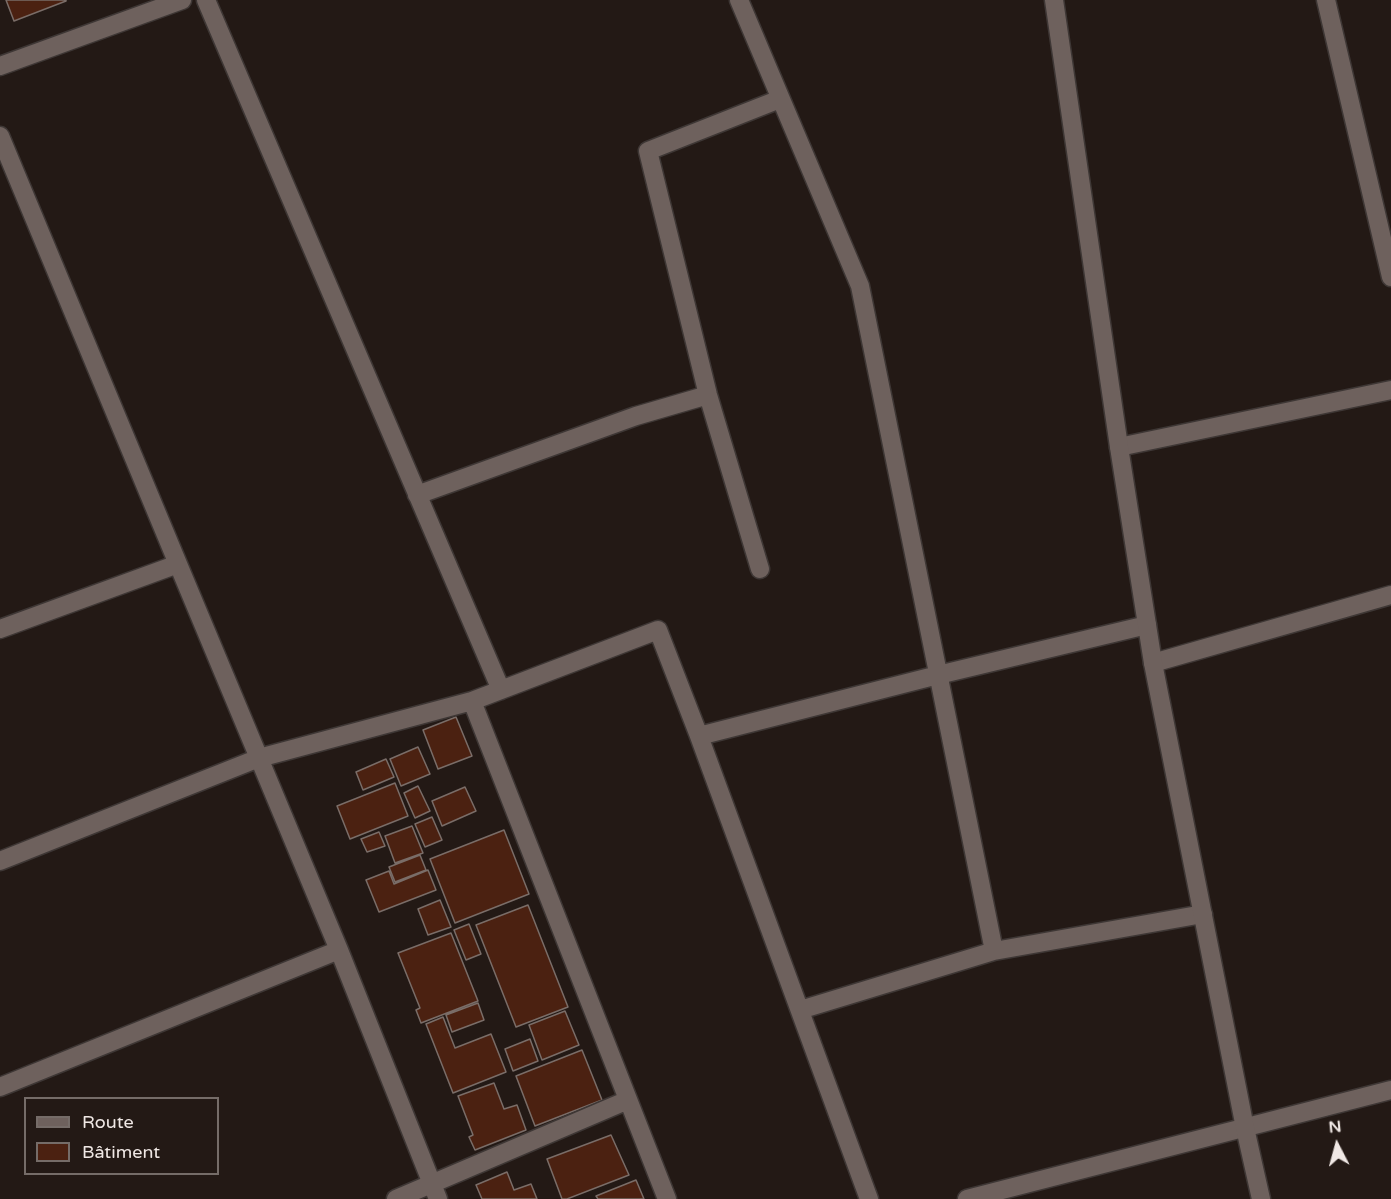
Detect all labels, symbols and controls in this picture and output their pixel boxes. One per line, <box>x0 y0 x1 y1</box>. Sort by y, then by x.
legend <box>24 1097 219 1175</box>
text: Route <box>82 1111 134 1133</box>
north arrow <box>1307 1115 1367 1175</box>
text: N <box>1328 1116 1343 1138</box>
text: Bâtiment <box>82 1141 160 1163</box>

